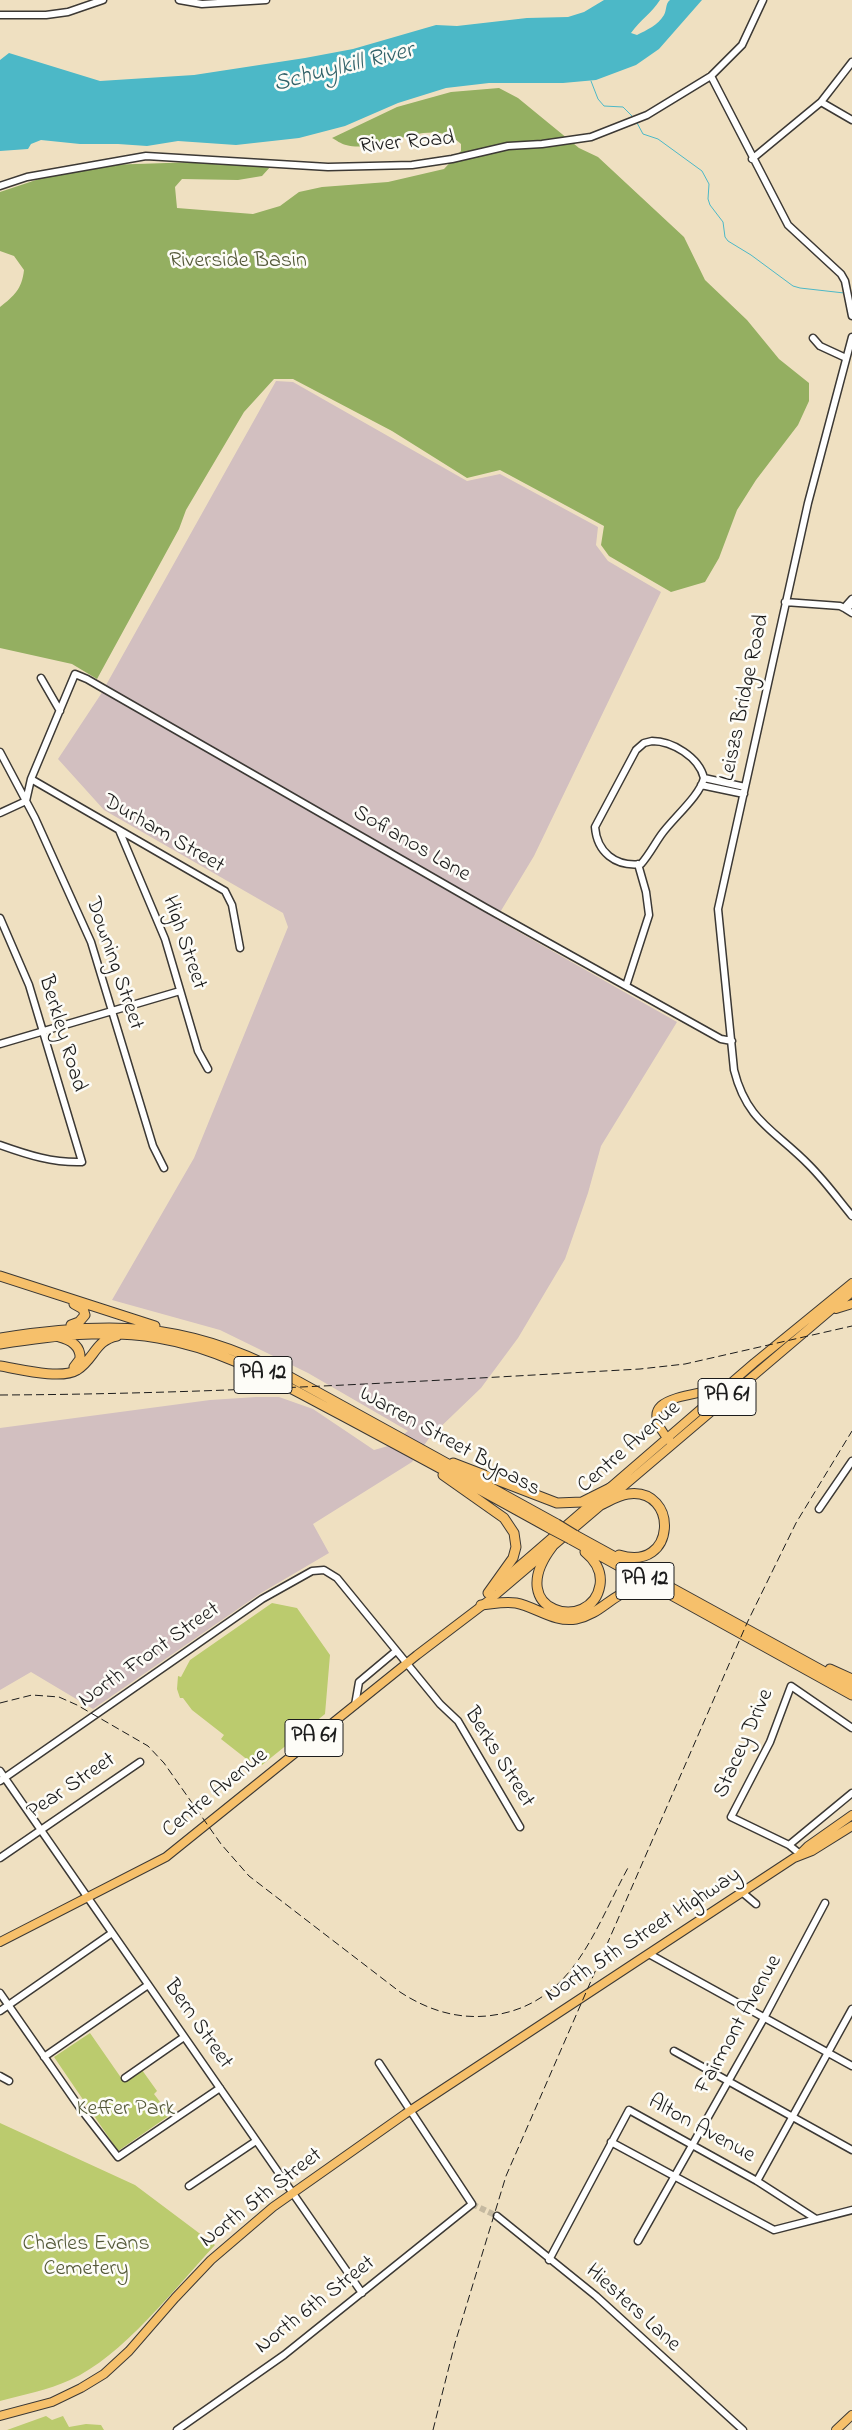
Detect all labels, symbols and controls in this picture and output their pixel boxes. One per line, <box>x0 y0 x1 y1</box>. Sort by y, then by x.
water label: Schuylkill River <box>271 38 417 100</box>
street label: River Road <box>358 127 456 161</box>
park label: Riverside Basin <box>169 249 307 275</box>
street label: Leiszs Bridge Road <box>715 612 777 784</box>
street label: Durham Street <box>98 790 228 880</box>
street label: Sofianos Lane <box>348 801 474 889</box>
street label: High Street <box>155 893 211 993</box>
street label: Downing Street <box>78 894 148 1034</box>
street label: Berkley Road <box>31 973 91 1095</box>
road number: PA 12 <box>234 1356 292 1394</box>
road number: PA 61 <box>698 1378 756 1415</box>
street label: Warren Street Bypass <box>354 1382 544 1504</box>
street label: Centre Avenue <box>573 1396 687 1500</box>
road number: PA 12 <box>616 1562 674 1600</box>
street label: North Front Street <box>74 1597 226 1715</box>
street label: Stacey Drive <box>709 1685 781 1803</box>
street label: Berks Street <box>457 1703 539 1813</box>
road number: PA 61 <box>285 1720 343 1756</box>
street label: Centre Avenue <box>158 1743 274 1845</box>
street label: Pear Street <box>23 1748 121 1826</box>
street label: North 5th Street Highway <box>541 1863 747 2009</box>
street label: Fairmont Avenue <box>691 1951 789 2099</box>
street label: Bern Street <box>157 1975 237 2075</box>
street label: Alton Avenue <box>643 2090 759 2170</box>
park label: Keffer Park <box>77 2097 175 2123</box>
street label: North 5th Street <box>196 2143 328 2255</box>
park label: Charles Evans Cemetery <box>22 2232 150 2284</box>
street label: North 6th Street <box>251 2251 381 2361</box>
street label: Hiesters Lane <box>579 2259 685 2359</box>

